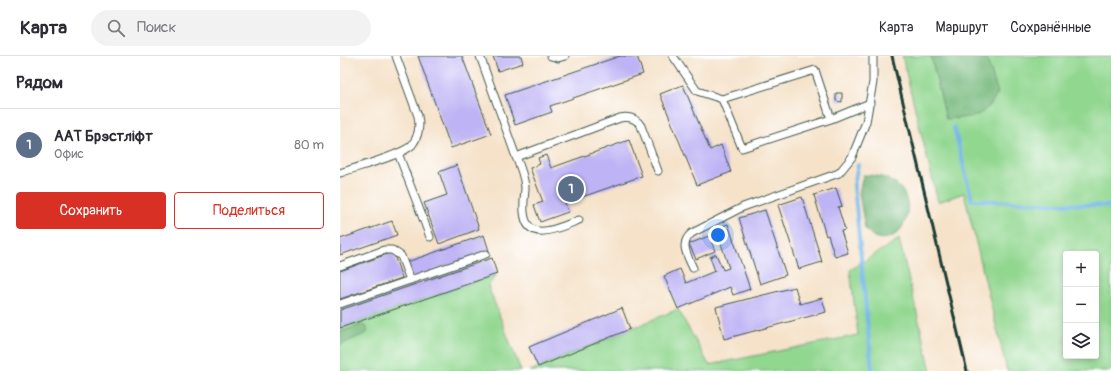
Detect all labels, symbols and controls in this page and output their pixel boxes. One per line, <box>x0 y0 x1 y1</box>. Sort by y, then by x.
search box <box>91 10 371 46</box>
text: Карта <box>20 16 67 40</box>
icon: search <box>105 17 127 39</box>
text: Поиск <box>137 18 176 37</box>
text: Карта <box>879 19 914 36</box>
text: Маршрут <box>936 19 988 36</box>
text: Сохранённые <box>1010 19 1091 36</box>
text: Рядом <box>16 72 63 93</box>
text: ААТ Брэстліфт <box>54 127 153 146</box>
text: 1 <box>26 137 32 153</box>
text: 80 m <box>294 137 324 153</box>
text: Офис <box>54 146 84 162</box>
pin: 1 <box>558 174 584 204</box>
button: Сохранить <box>16 192 166 229</box>
button: Поделиться <box>174 192 324 229</box>
your location <box>708 225 728 245</box>
map controls <box>1063 251 1099 359</box>
button: + <box>1063 251 1099 287</box>
button: − <box>1063 287 1099 323</box>
button: layers <box>1063 323 1099 359</box>

